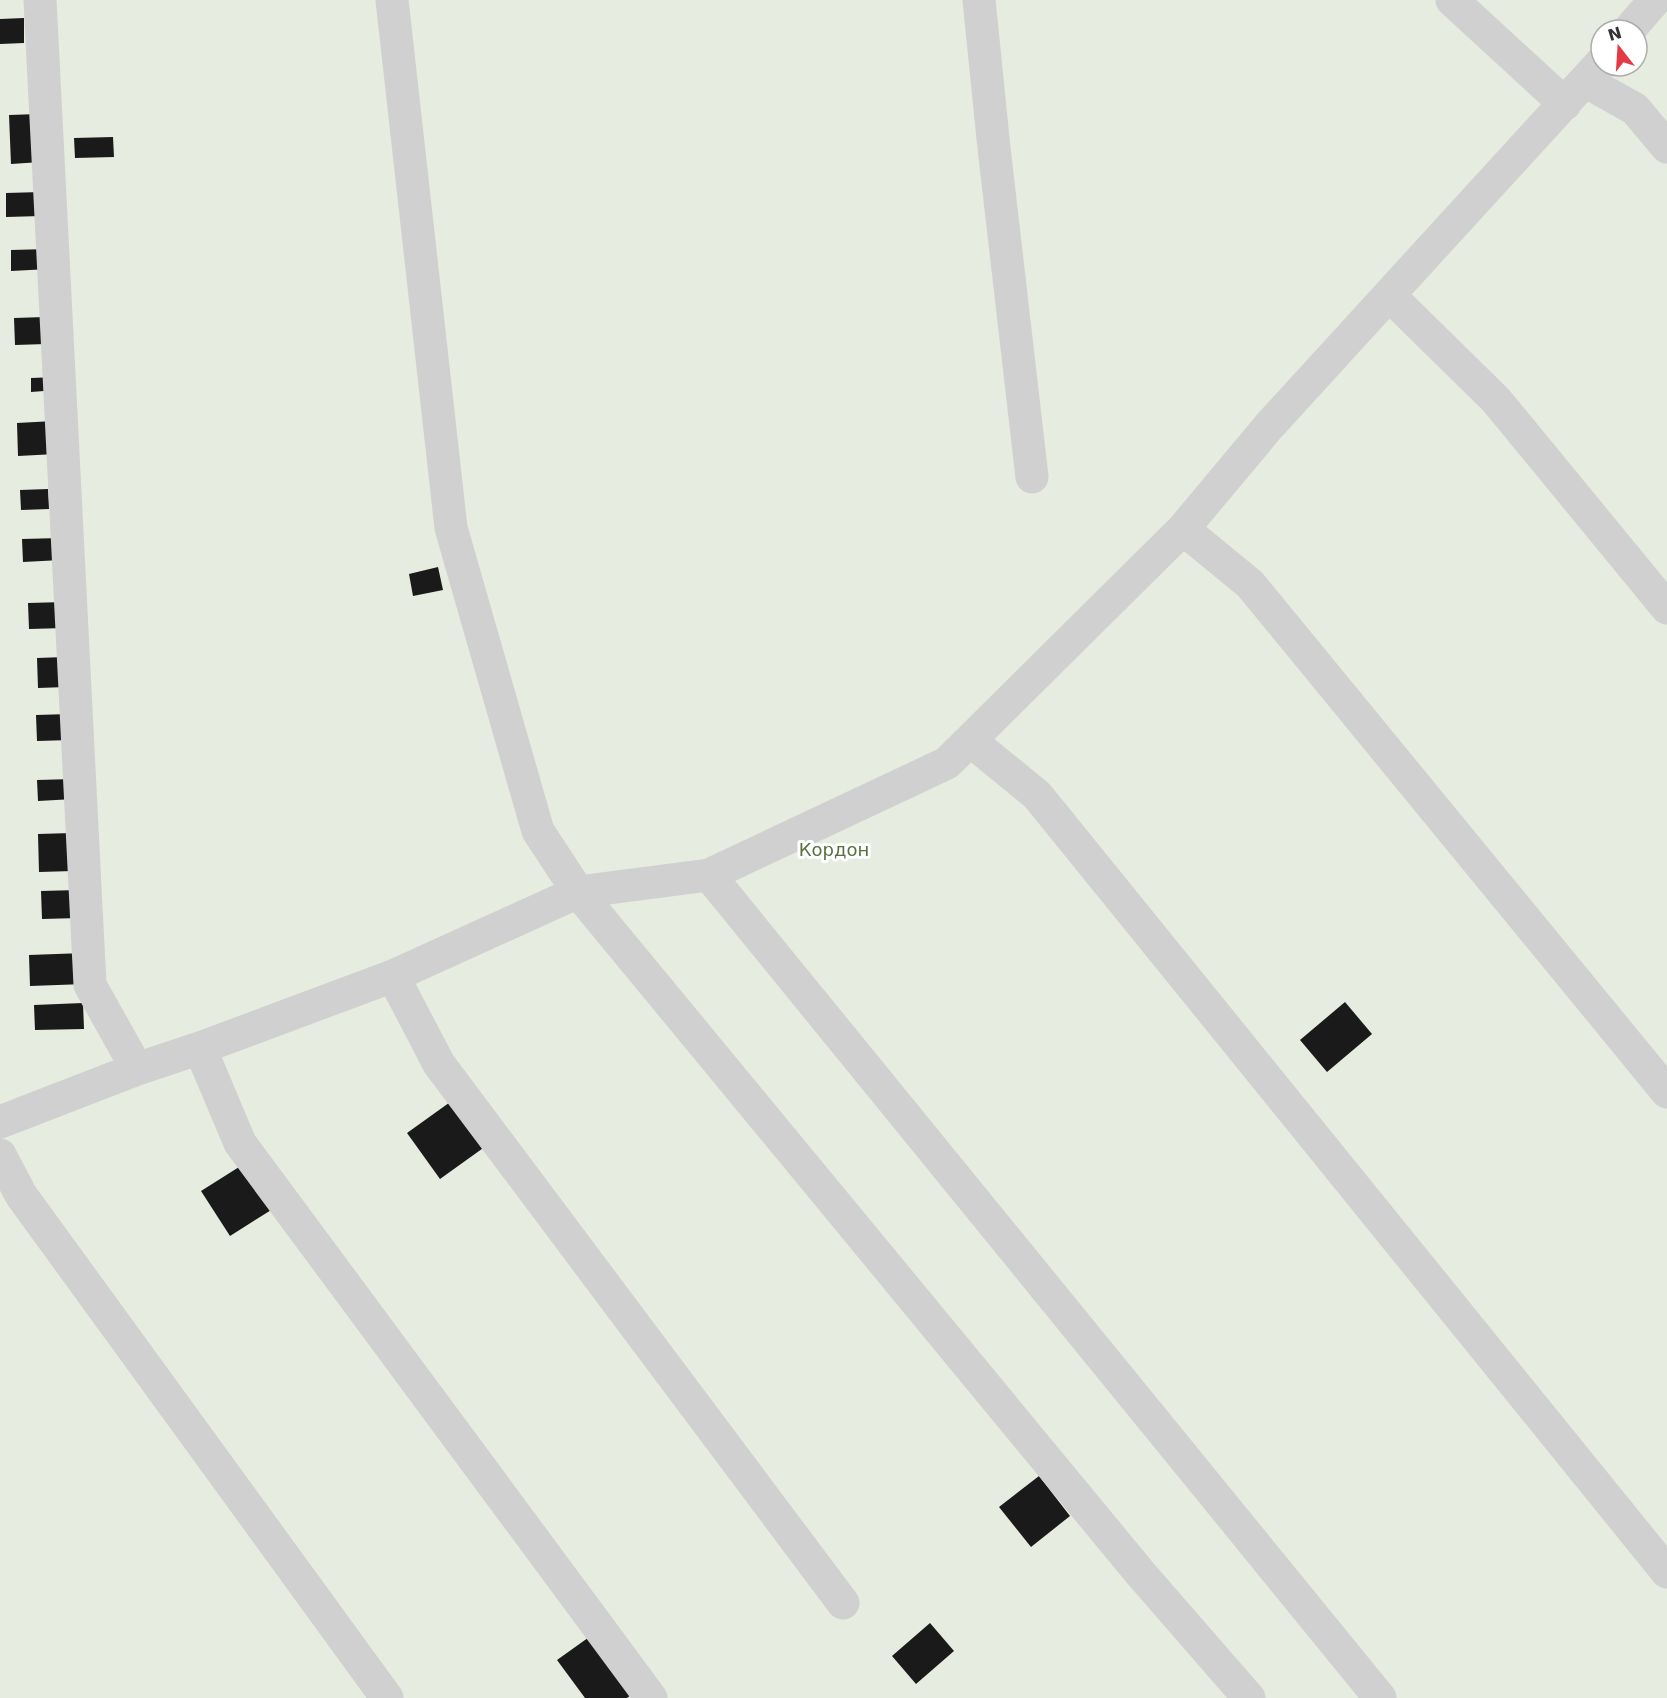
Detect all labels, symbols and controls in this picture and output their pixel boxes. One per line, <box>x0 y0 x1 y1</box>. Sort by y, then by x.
north arrow <box>1589 18 1649 78</box>
text: N <box>1606 23 1624 45</box>
park label: Кордон <box>799 839 869 860</box>

